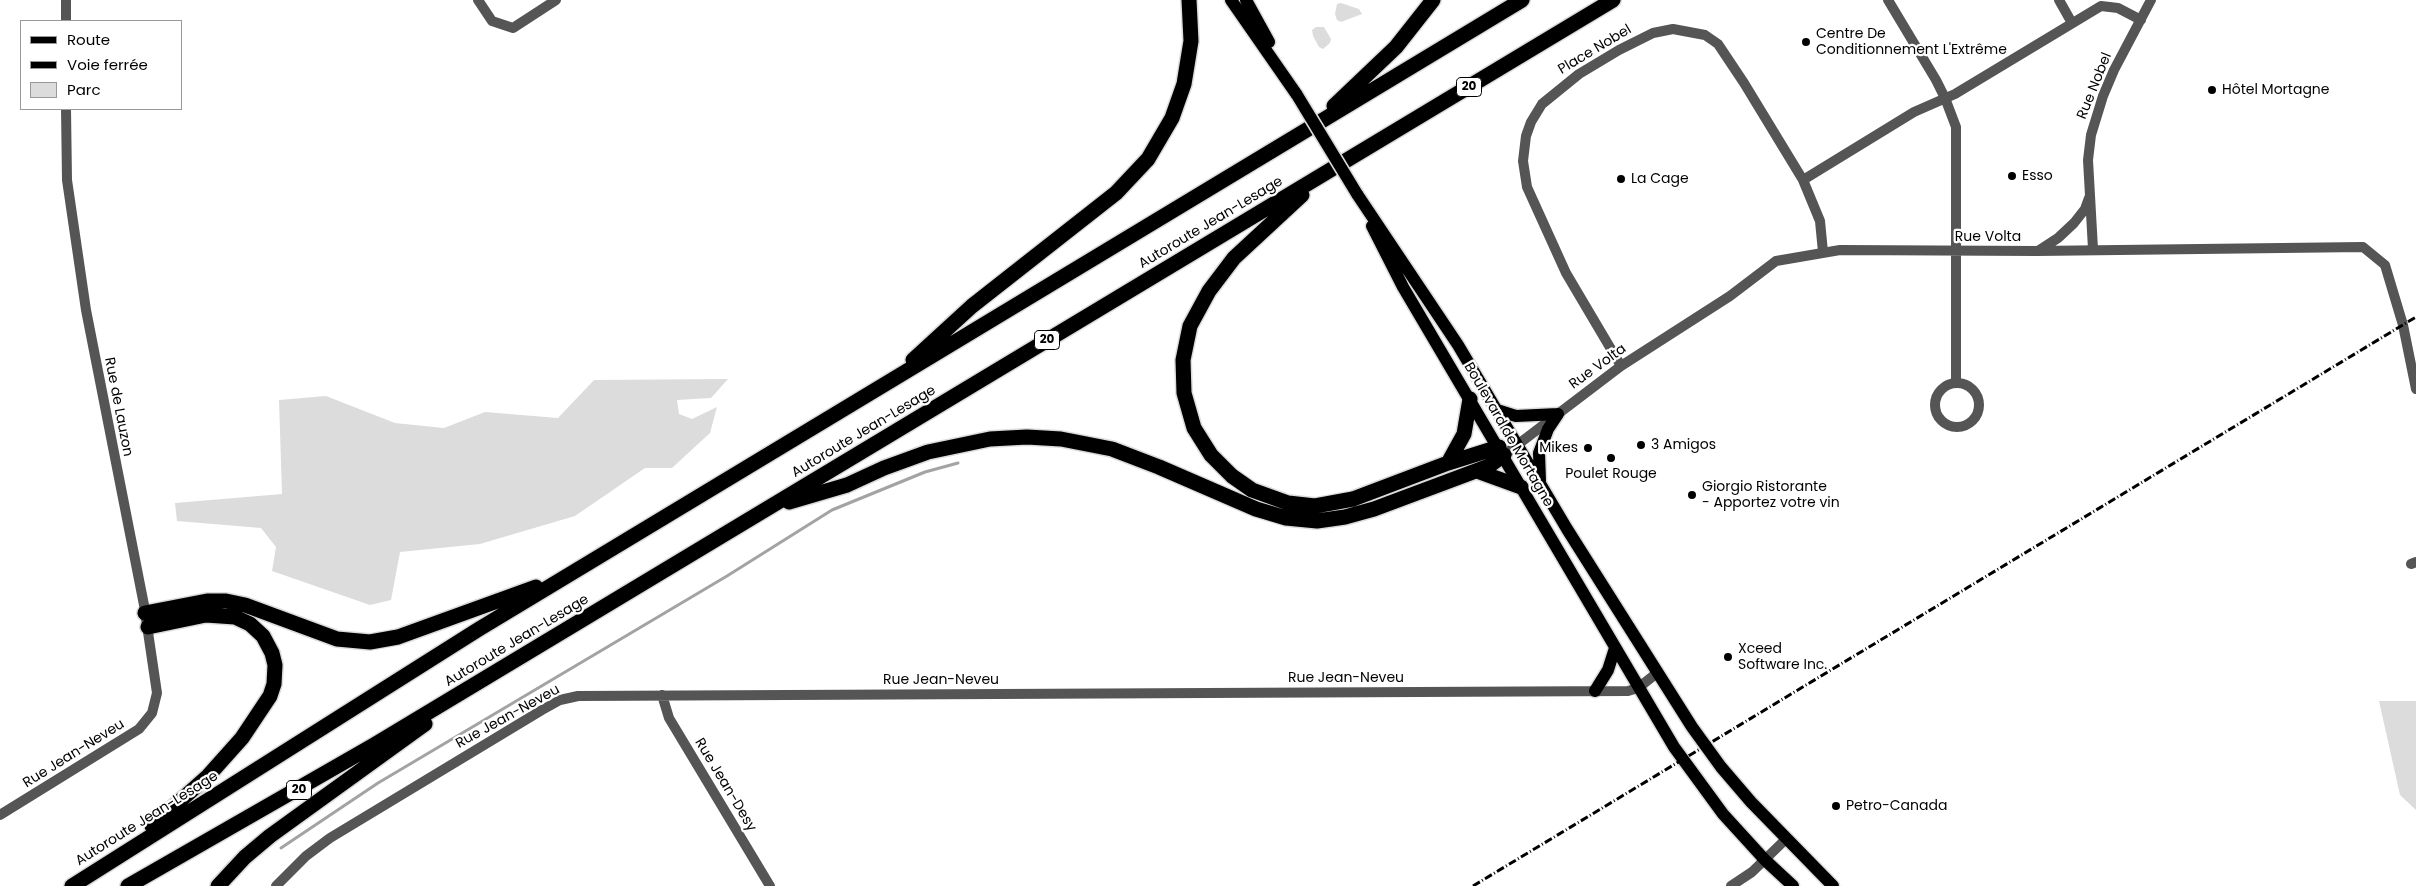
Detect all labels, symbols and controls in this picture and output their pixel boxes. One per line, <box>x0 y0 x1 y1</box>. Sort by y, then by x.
legend <box>20 20 182 110</box>
street label: Place Nobel <box>1555 22 1635 78</box>
place label: Centre De Conditionnement L'Extrême <box>1816 26 2007 58</box>
text: Route <box>67 29 110 50</box>
marker: Centre De Conditionnement L'Extrême <box>1800 36 1812 48</box>
street label: Rue Nobel <box>2074 50 2116 122</box>
text: Voie ferrée <box>67 54 148 75</box>
road number: 20 <box>1456 77 1482 96</box>
text: Parc <box>67 79 101 100</box>
place label: Hôtel Mortagne <box>2222 82 2330 98</box>
marker: Hôtel Mortagne <box>2206 84 2218 96</box>
place label: Esso <box>2022 168 2053 184</box>
marker: Esso <box>2006 170 2018 182</box>
place label: La Cage <box>1631 171 1689 187</box>
street label: Autoroute Jean-Lesage <box>1136 173 1286 273</box>
marker: La Cage <box>1615 173 1627 185</box>
street label: Rue Volta <box>1955 229 2021 245</box>
road number: 20 <box>1034 330 1060 350</box>
street label: Rue Volta <box>1566 341 1630 393</box>
street label: Rue de Lauzon <box>100 356 136 458</box>
street label: Boulevard de Mortagne <box>1460 360 1556 510</box>
street label: Autoroute Jean-Lesage <box>789 382 939 482</box>
place label: 3 Amigos <box>1651 437 1716 453</box>
marker: 3 Amigos <box>1635 439 1647 451</box>
place label: Mikes <box>1539 440 1578 456</box>
marker: Mikes <box>1582 442 1594 454</box>
marker: Poulet Rouge <box>1605 452 1617 464</box>
place label: Poulet Rouge <box>1565 466 1657 482</box>
place label: Giorgio Ristorante - Apportez votre vin <box>1702 479 1840 512</box>
marker: Giorgio Ristorante - Apportez votre vin <box>1686 489 1698 501</box>
street label: Autoroute Jean-Lesage <box>442 591 592 691</box>
place label: Xceed Software Inc. <box>1738 641 1827 674</box>
marker: Xceed Software Inc. <box>1722 651 1734 663</box>
street label: Rue Jean-Neveu <box>1288 670 1404 686</box>
street label: Rue Jean-Neveu <box>883 672 999 688</box>
street label: Rue Jean-Neveu <box>453 681 563 753</box>
street label: Rue Jean-Neveu <box>20 716 128 792</box>
street label: Rue Jean-Desy <box>691 735 759 835</box>
street label: Autoroute Jean-Lesage <box>73 768 221 870</box>
road number: 20 <box>286 780 312 800</box>
place label: Petro-Canada <box>1846 798 1947 814</box>
marker: Petro-Canada <box>1830 800 1842 812</box>

